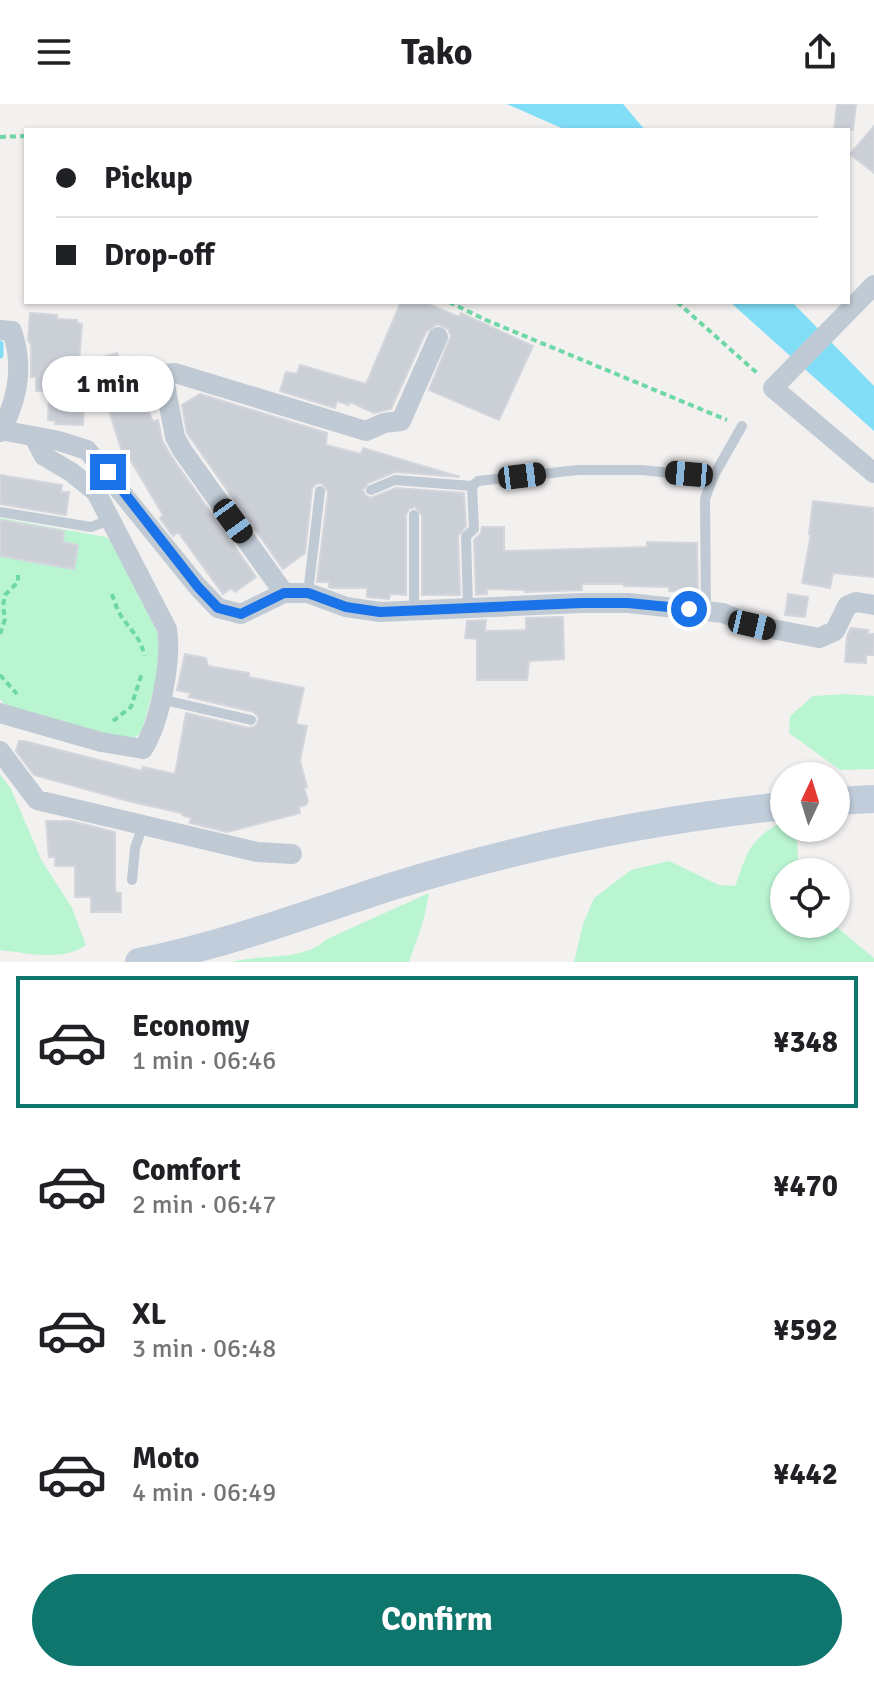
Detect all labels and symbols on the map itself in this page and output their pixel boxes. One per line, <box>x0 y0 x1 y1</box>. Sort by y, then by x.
callout: 1 min <box>42 356 174 412</box>
route end <box>90 454 126 490</box>
car <box>664 460 714 488</box>
car <box>497 461 547 491</box>
car <box>209 495 257 547</box>
route start <box>671 591 707 627</box>
car <box>726 608 778 642</box>
north arrow <box>770 762 850 842</box>

